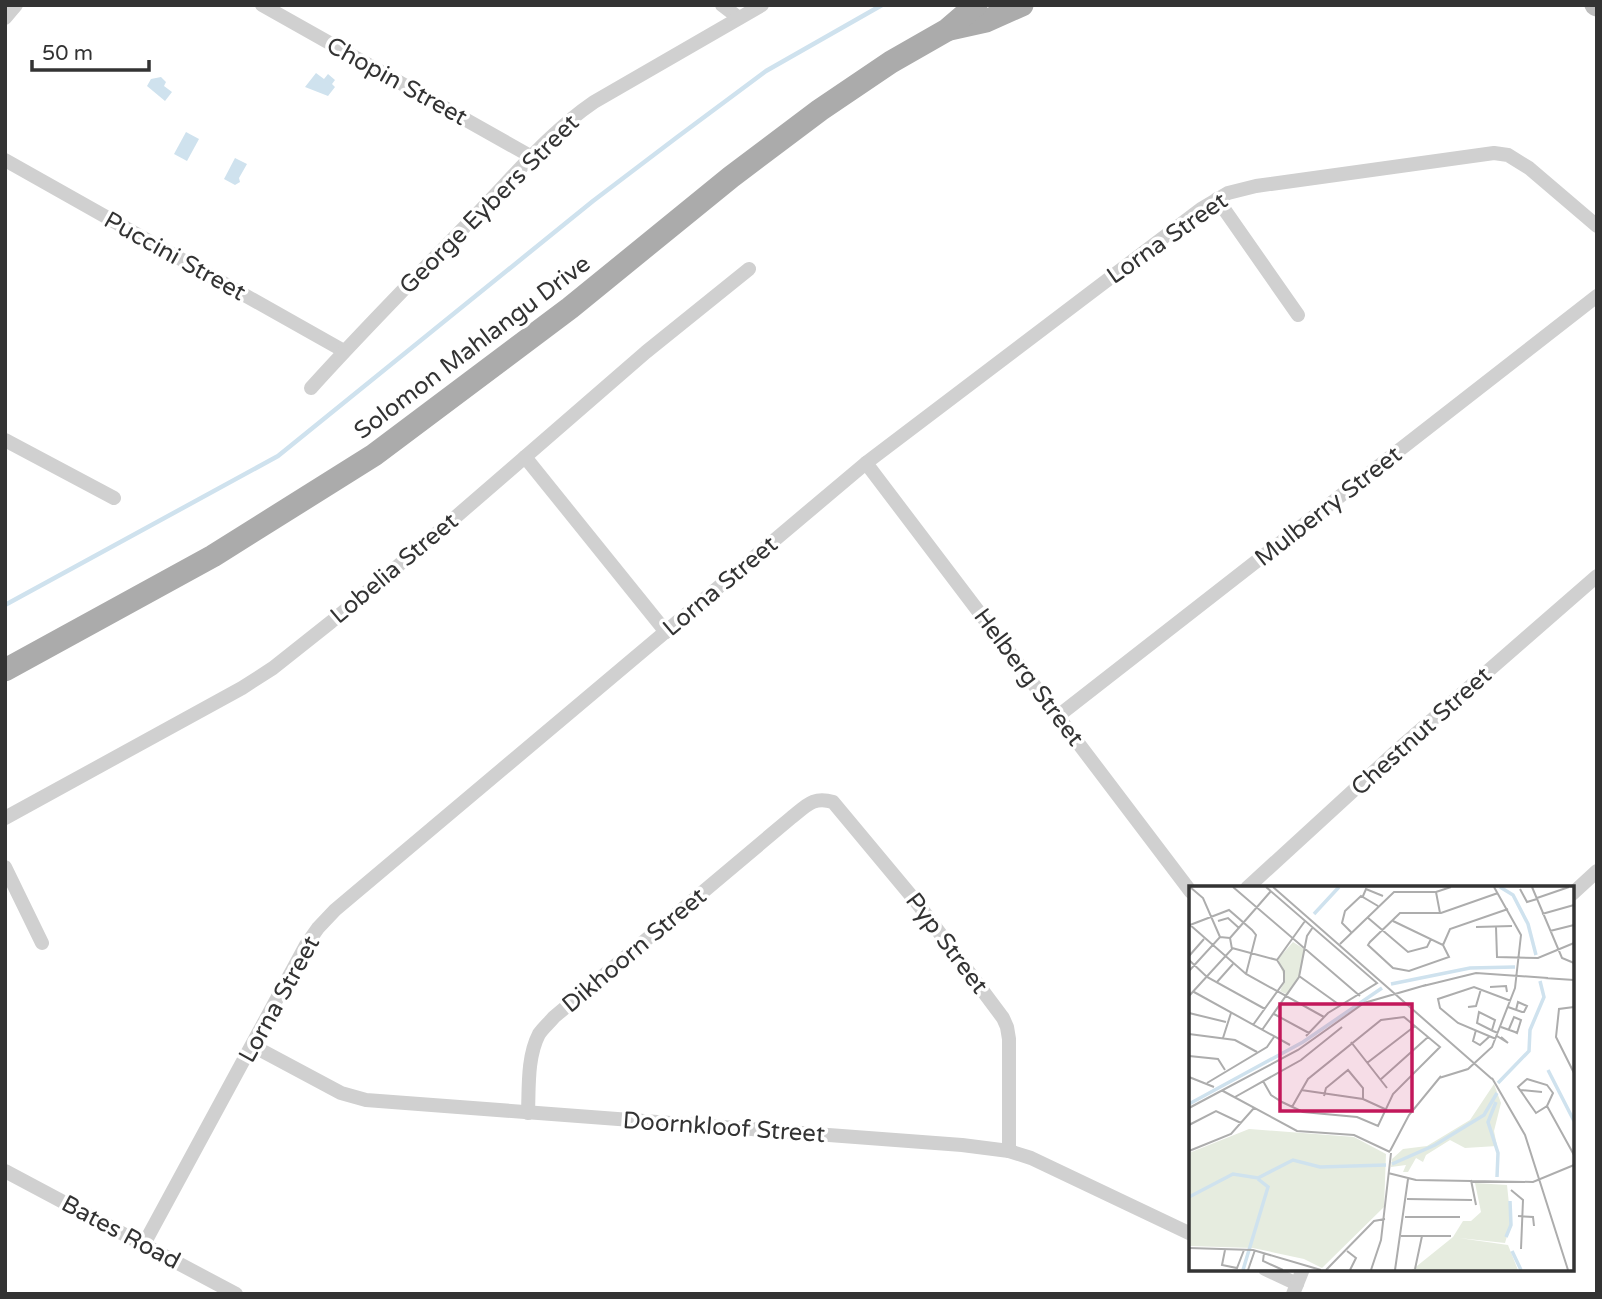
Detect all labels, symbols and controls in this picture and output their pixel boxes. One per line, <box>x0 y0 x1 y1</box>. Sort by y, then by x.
scale bar <box>32 28 149 72</box>
street label: Chopin Street <box>321 31 472 132</box>
text: 50 m <box>42 41 93 66</box>
street label: George Eybers Street <box>393 108 585 300</box>
street label: Lorna Street <box>1101 186 1233 291</box>
street label: Puccini Street <box>99 206 251 307</box>
street label: Solomon Mahlangu Drive <box>349 249 596 446</box>
street label: Mulberry Street <box>1249 440 1407 573</box>
street label: Lobelia Street <box>325 507 464 630</box>
street label: Lorna Street <box>657 530 783 643</box>
street label: Helberg Street <box>967 603 1090 752</box>
street label: Chestnut Street <box>1345 661 1497 802</box>
street label: Dikhoorn Street <box>556 882 712 1019</box>
inset map <box>1189 886 1574 1271</box>
street label: Pyp Street <box>899 887 994 1000</box>
street label: Lorna Street <box>233 931 326 1068</box>
street label: Doornkloof Street <box>622 1106 826 1149</box>
street label: Bates Road <box>56 1189 185 1276</box>

